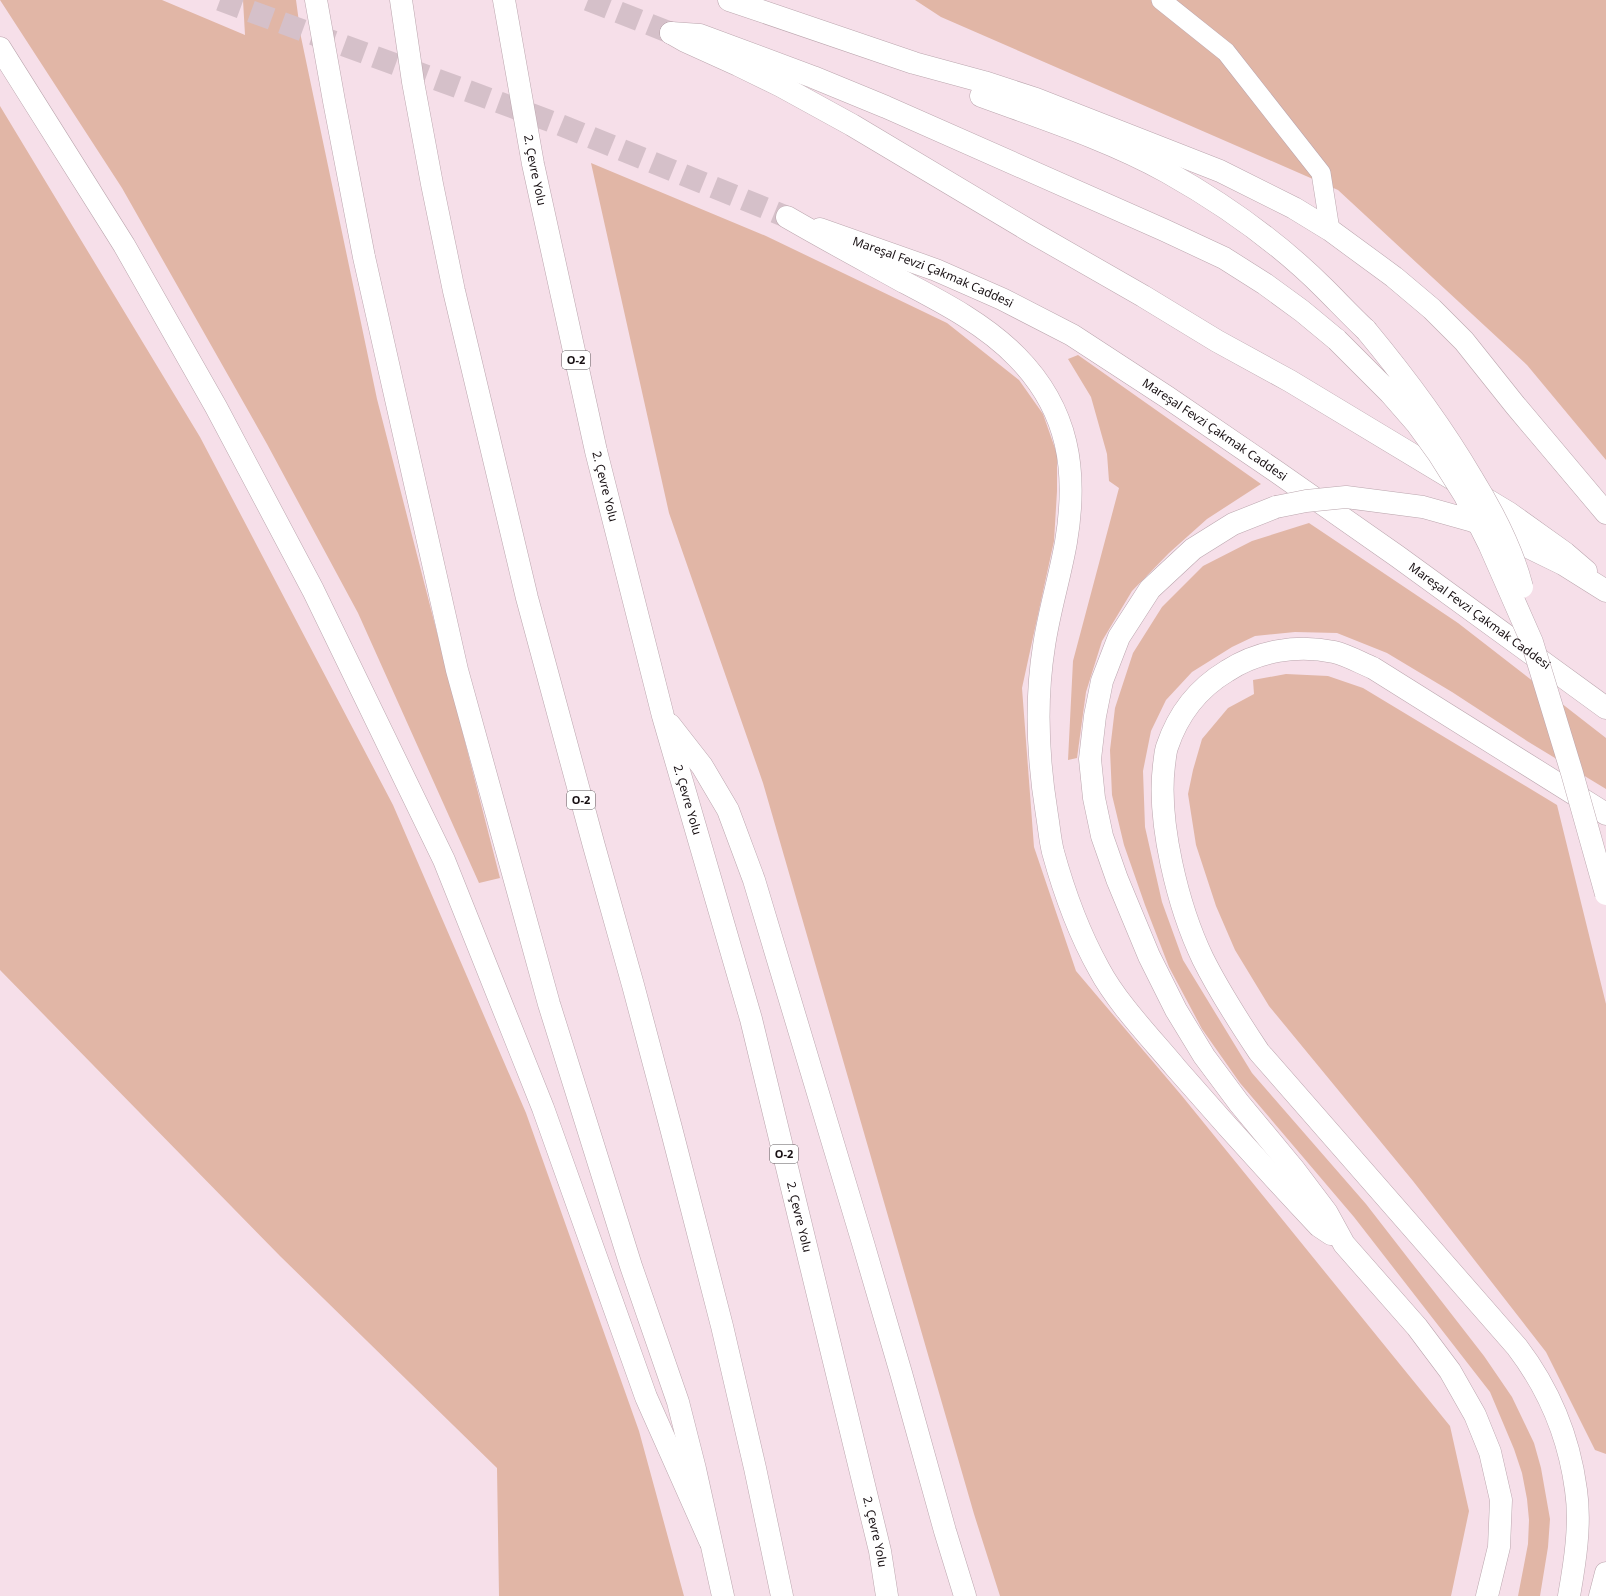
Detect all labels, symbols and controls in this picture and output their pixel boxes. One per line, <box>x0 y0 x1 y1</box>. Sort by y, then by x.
street label: 2. Çevre Yolu <box>520 133 551 207</box>
street label: Mareşal Fevzi Çakmak Caddesi <box>851 232 1017 311</box>
road number: O-2 <box>562 351 590 369</box>
street label: Mareşal Fevzi Çakmak Caddesi <box>1139 374 1291 485</box>
street label: 2. Çevre Yolu <box>588 449 623 523</box>
street label: Mareşal Fevzi Çakmak Caddesi <box>1405 558 1554 673</box>
street label: 2. Çevre Yolu <box>670 763 706 837</box>
road number: O-2 <box>567 791 595 809</box>
road number: O-2 <box>770 1145 798 1163</box>
street label: 2. Çevre Yolu <box>783 1180 816 1254</box>
street label: 2. Çevre Yolu <box>859 1495 891 1568</box>

